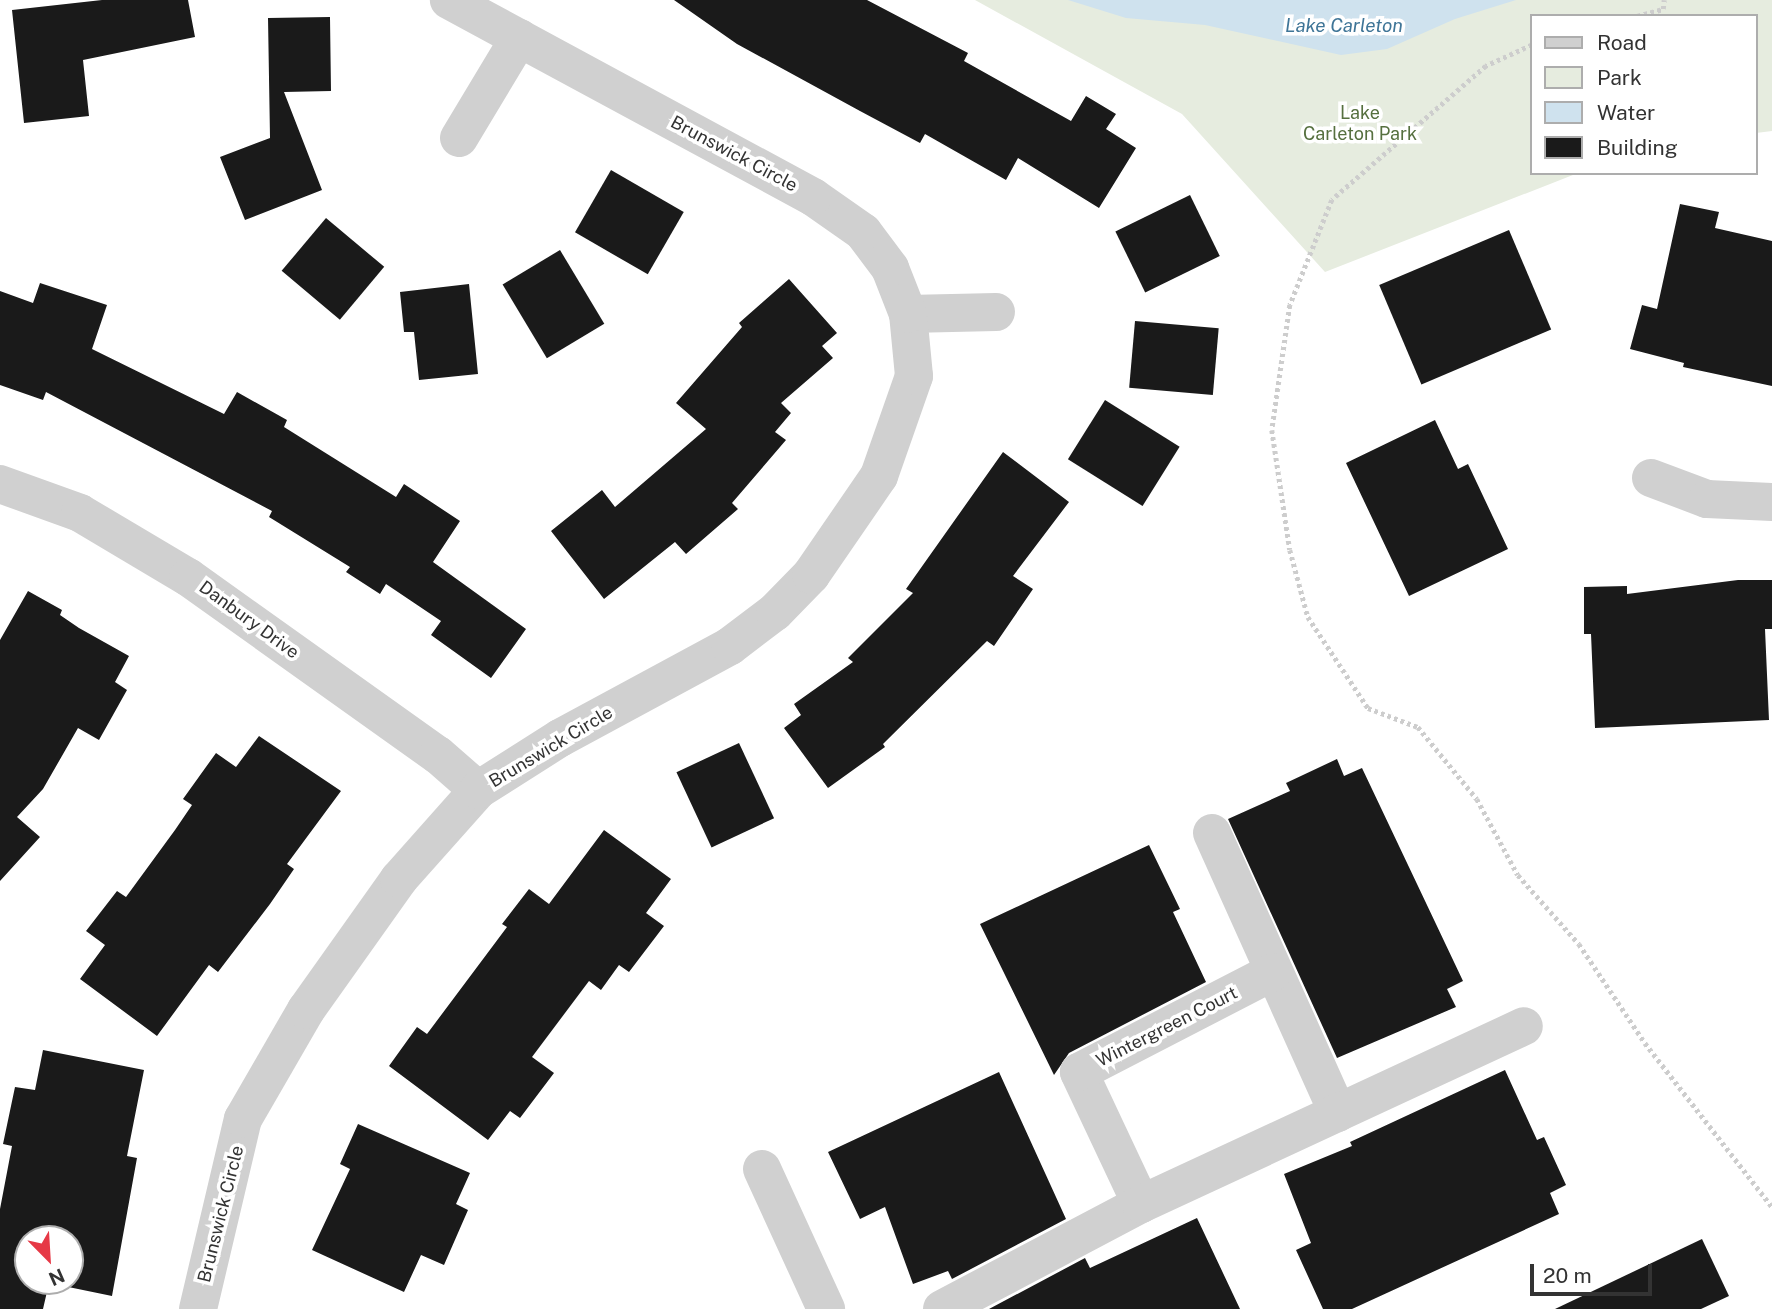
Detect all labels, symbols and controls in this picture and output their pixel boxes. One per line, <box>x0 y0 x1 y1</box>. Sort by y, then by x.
legend <box>1530 14 1758 175</box>
water label: Lake Carleton <box>1285 15 1403 37</box>
text: Road <box>1597 30 1647 55</box>
text: Park <box>1597 65 1642 90</box>
text: Water <box>1597 100 1655 125</box>
park label: Lake Carleton Park <box>1303 103 1417 146</box>
street label: Brunswick Circle <box>667 112 801 196</box>
text: Building <box>1597 135 1678 160</box>
street label: Danbury Drive <box>195 576 303 664</box>
street label: Brunswick Circle <box>485 702 617 792</box>
street label: Wintergreen Court <box>1093 982 1241 1072</box>
street label: Brunswick Circle <box>194 1143 248 1285</box>
north arrow <box>14 1225 84 1295</box>
scale bar <box>1534 1250 1656 1294</box>
text: 20 m <box>1543 1263 1592 1288</box>
text: N <box>45 1264 68 1290</box>

